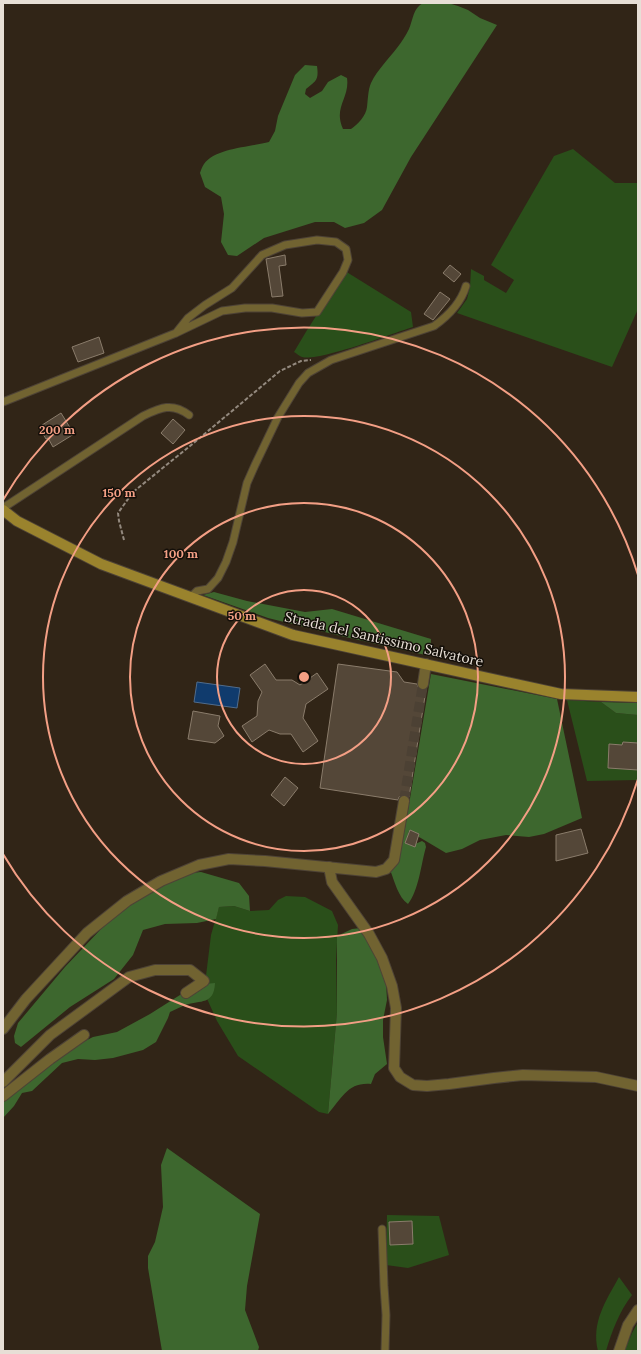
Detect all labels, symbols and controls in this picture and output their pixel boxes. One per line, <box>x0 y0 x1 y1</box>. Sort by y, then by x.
text: 200 m <box>39 422 75 437</box>
text: 150 m <box>102 485 136 500</box>
text: 100 m <box>164 546 198 561</box>
street label: Strada del Santissimo Salvatore <box>283 607 486 671</box>
text: 50 m <box>228 608 256 623</box>
centre of rings <box>297 670 311 684</box>

